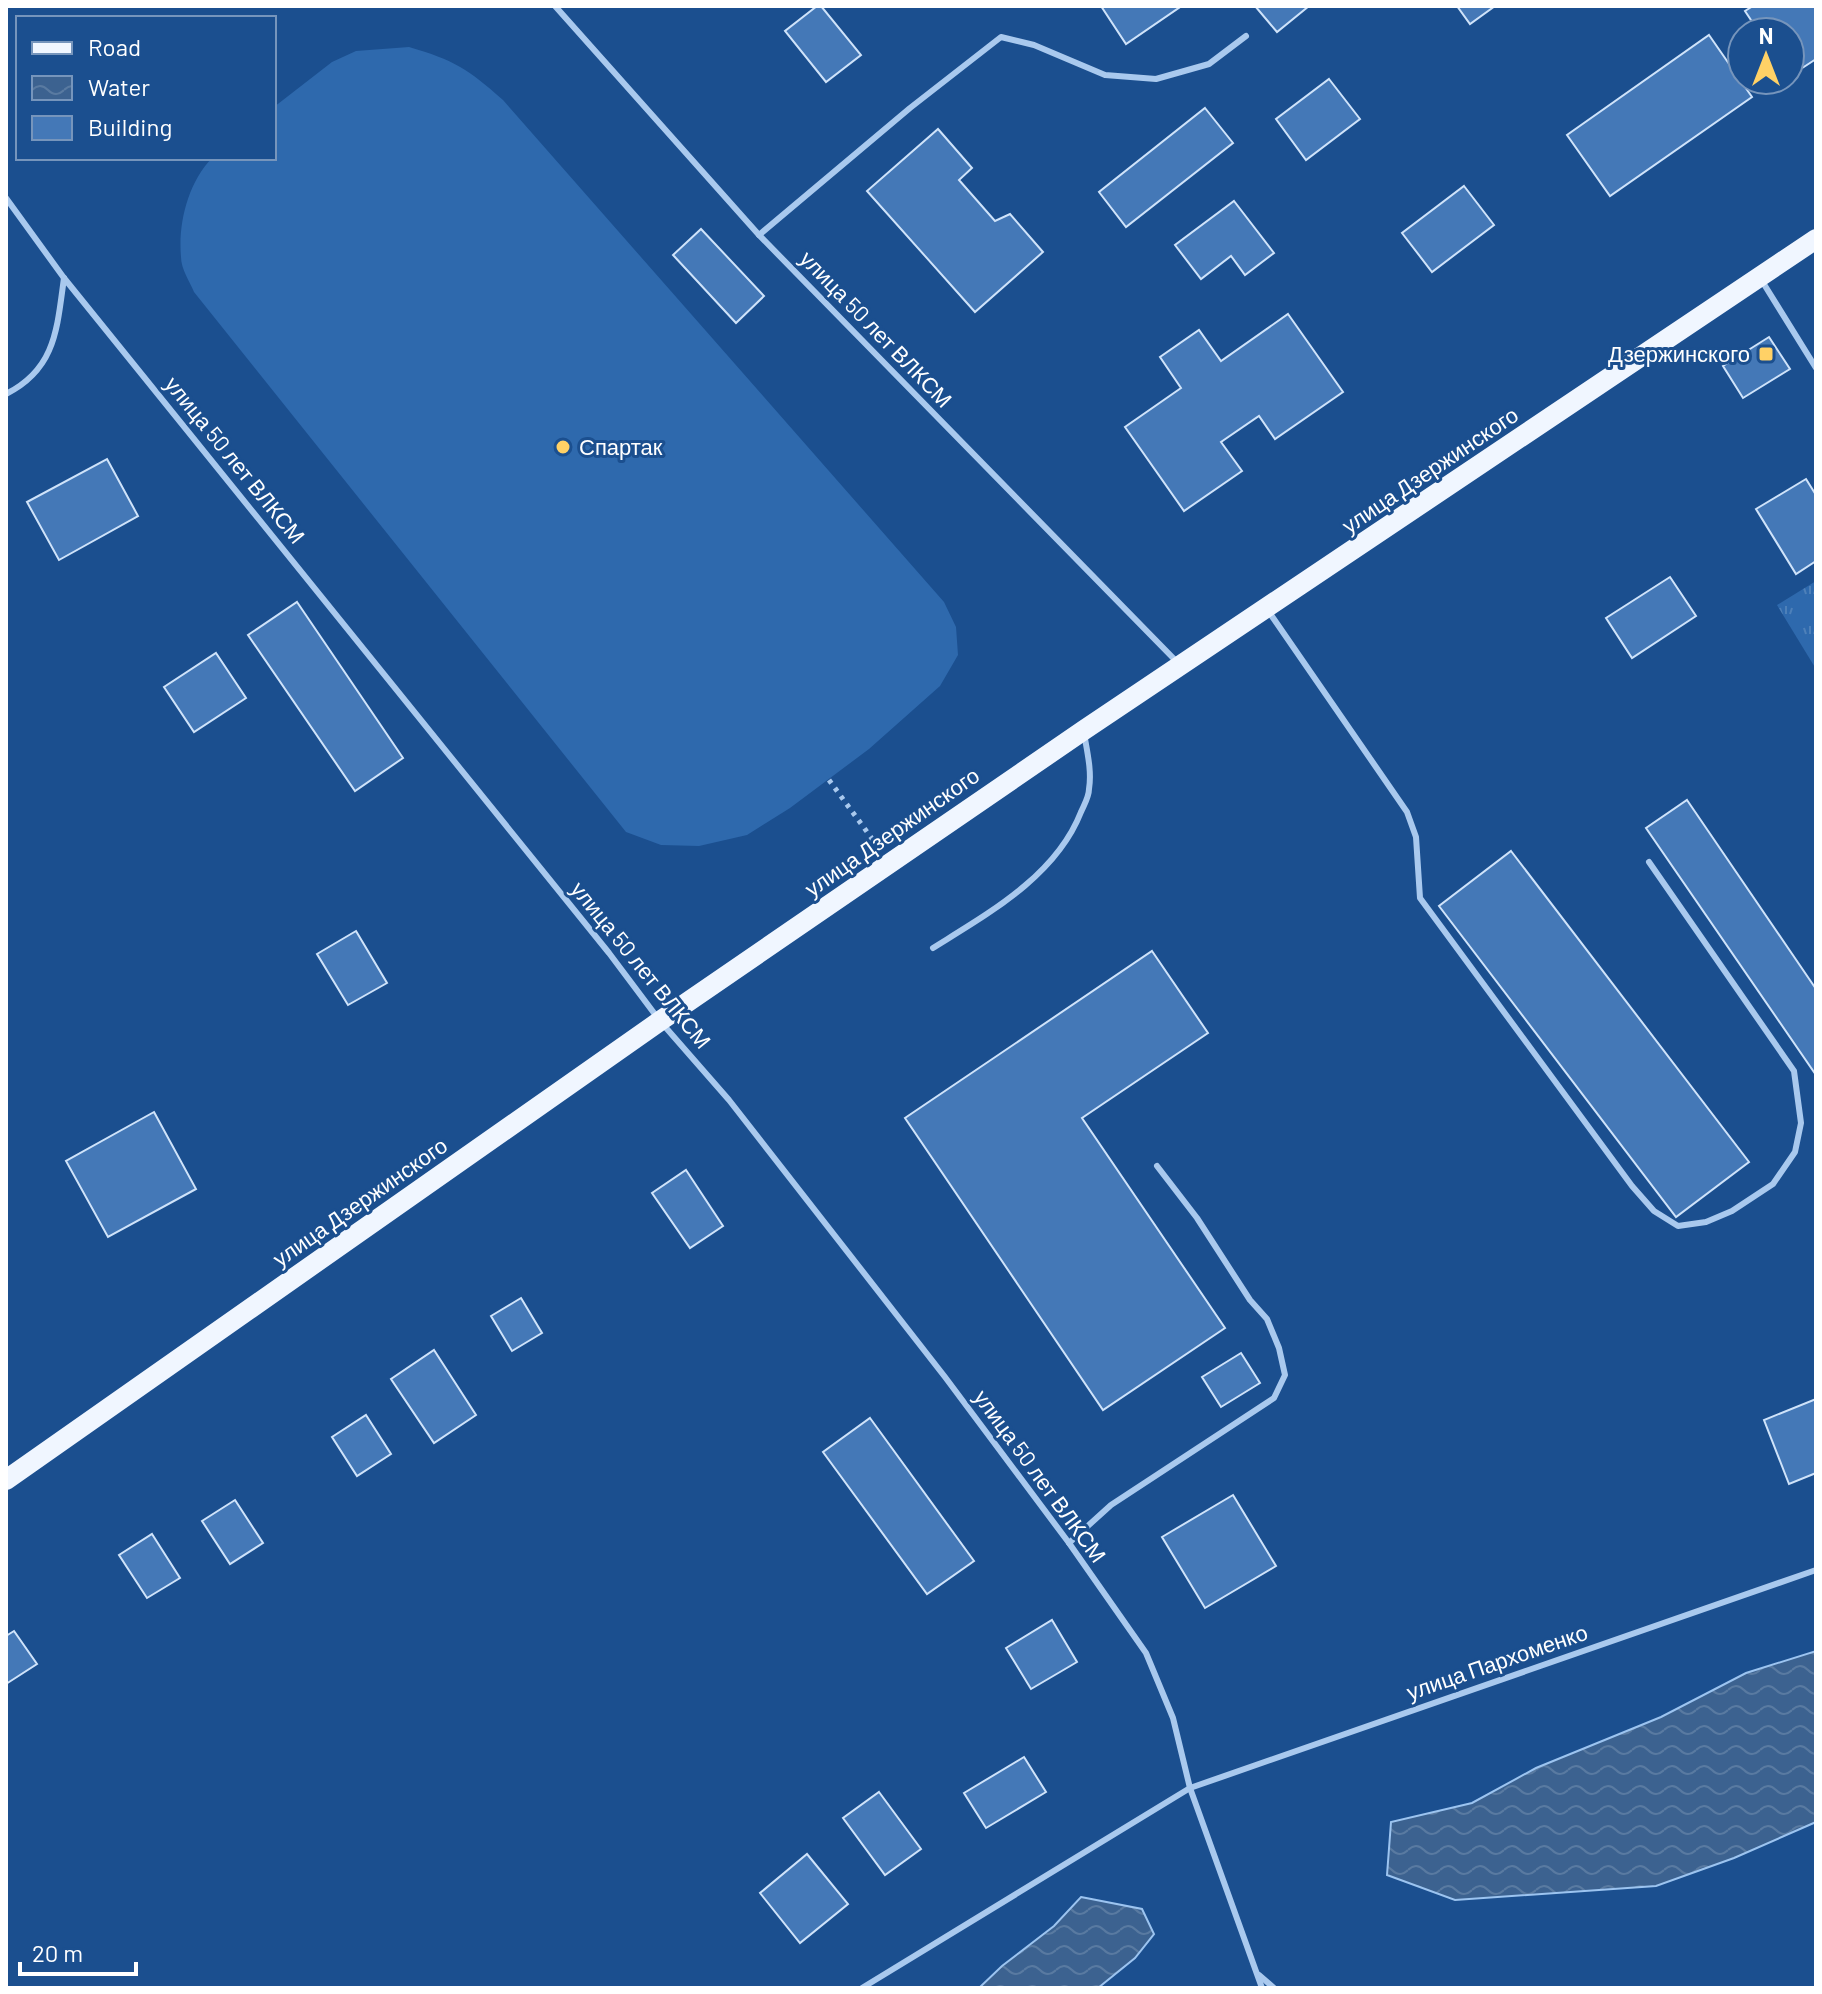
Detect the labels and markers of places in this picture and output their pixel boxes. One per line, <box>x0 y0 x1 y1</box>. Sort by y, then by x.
place label: Дзержинского <box>1608 340 1750 367</box>
marker: Дзержинского <box>1757 345 1775 363</box>
place label: Спартак <box>579 433 663 460</box>
marker: Спартак <box>554 438 572 456</box>

